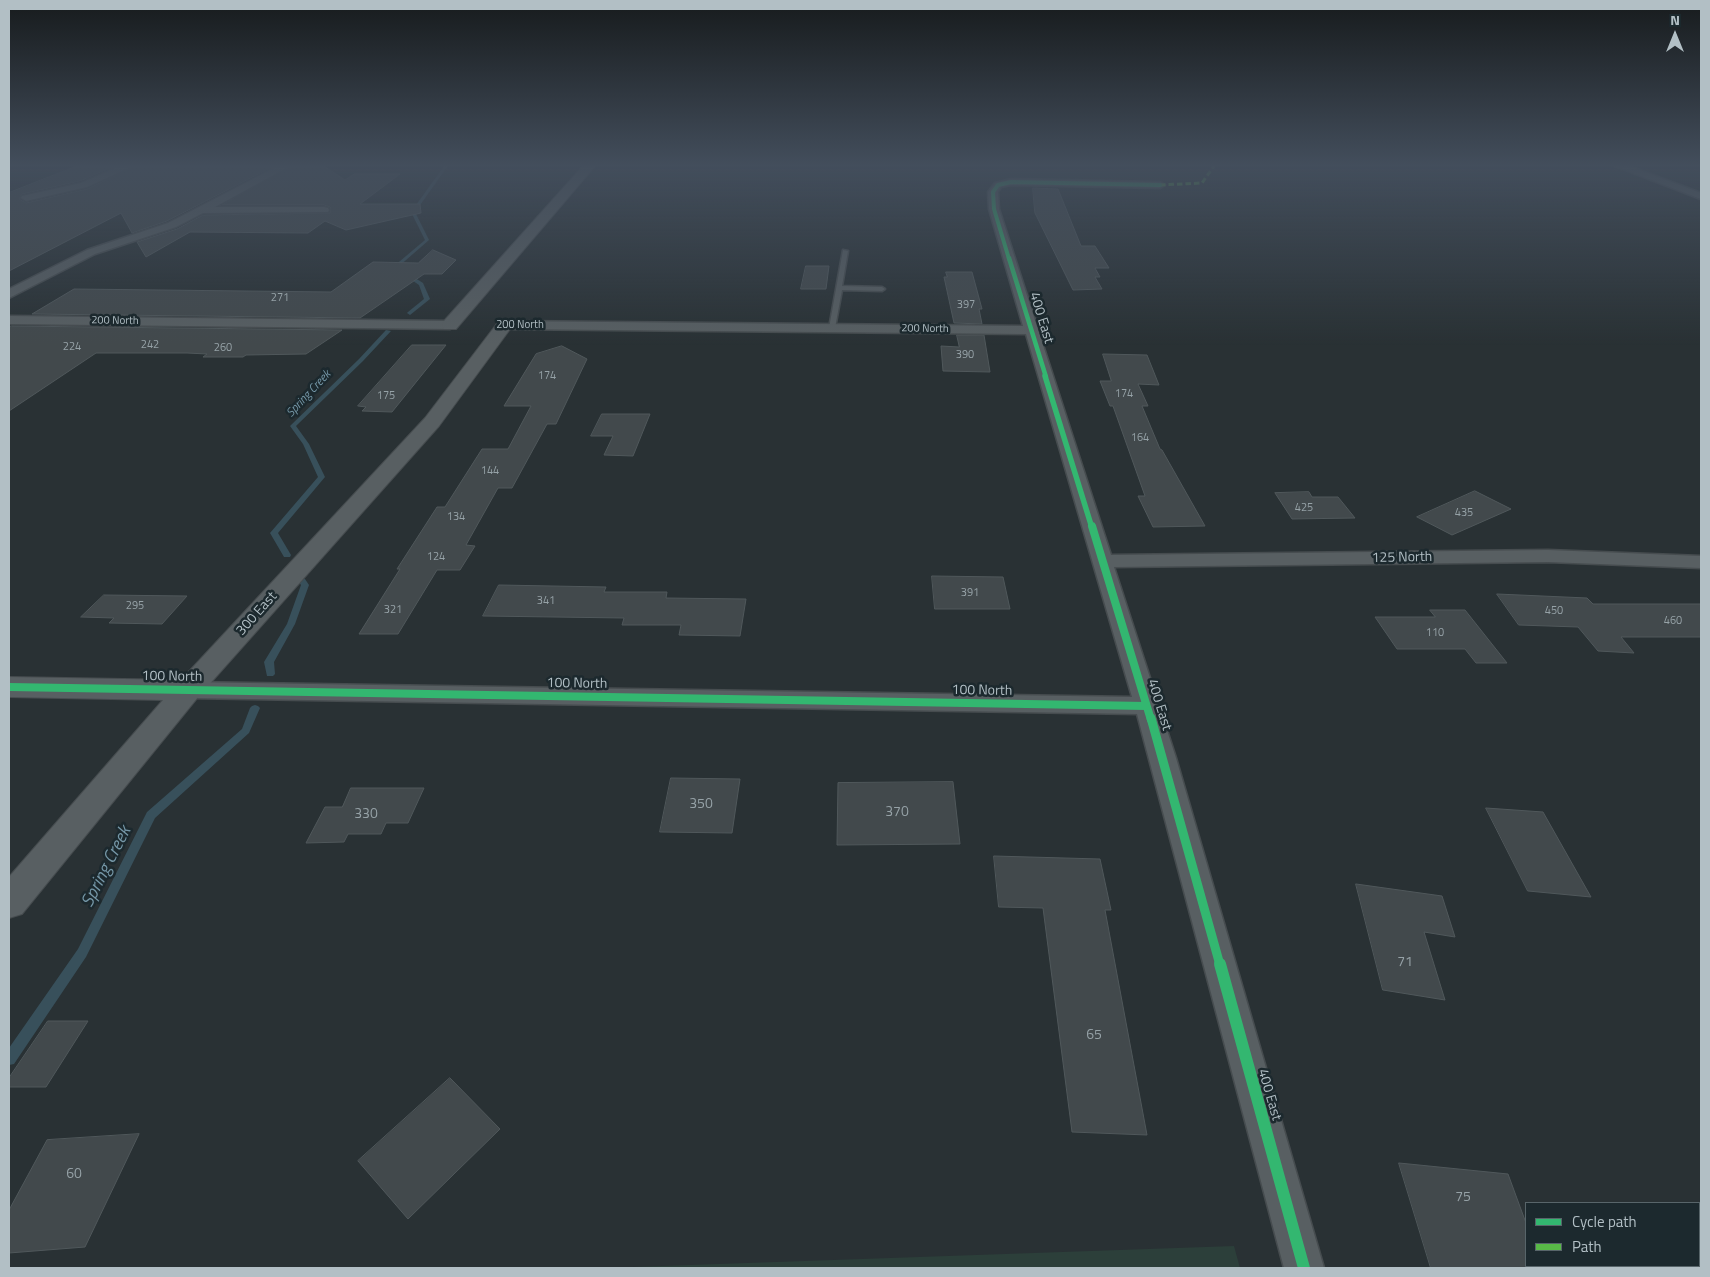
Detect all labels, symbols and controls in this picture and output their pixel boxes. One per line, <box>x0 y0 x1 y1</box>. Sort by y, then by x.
text: N <box>1670 9 1680 30</box>
north arrow <box>1650 10 1700 60</box>
street label: 400 East <box>1025 290 1057 346</box>
house number: 271 <box>271 291 289 305</box>
house number: 397 <box>957 298 975 312</box>
street label: 200 North <box>91 314 139 328</box>
street label: 200 North <box>496 318 544 332</box>
street label: 200 North <box>901 322 949 336</box>
house number: 242 <box>141 338 159 352</box>
house number: 224 <box>63 340 81 354</box>
house number: 260 <box>214 341 232 355</box>
house number: 390 <box>956 348 974 362</box>
water label: Spring Creek <box>284 368 334 420</box>
house number: 174 <box>538 369 556 383</box>
house number: 174 <box>1115 387 1133 401</box>
house number: 175 <box>377 389 395 403</box>
house number: 164 <box>1131 431 1149 445</box>
house number: 144 <box>481 464 499 478</box>
house number: 425 <box>1295 501 1313 515</box>
house number: 435 <box>1455 506 1473 520</box>
house number: 134 <box>447 510 465 524</box>
street label: 125 North <box>1372 549 1432 567</box>
house number: 124 <box>427 550 445 564</box>
house number: 391 <box>961 586 979 600</box>
street label: 300 East <box>233 589 281 639</box>
house number: 341 <box>537 594 555 608</box>
house number: 295 <box>126 599 144 613</box>
house number: 321 <box>384 603 402 617</box>
house number: 450 <box>1545 604 1563 618</box>
house number: 460 <box>1664 614 1682 628</box>
house number: 110 <box>1426 626 1444 640</box>
street label: 100 North <box>142 668 202 686</box>
street label: 100 North <box>547 675 607 693</box>
street label: 400 East <box>1143 677 1175 733</box>
street label: 100 North <box>952 682 1012 700</box>
house number: 350 <box>689 797 713 813</box>
house number: 370 <box>885 805 909 821</box>
house number: 330 <box>354 807 378 823</box>
water label: Spring Creek <box>77 823 137 911</box>
house number: 71 <box>1397 955 1413 971</box>
house number: 65 <box>1086 1028 1102 1044</box>
street label: 400 East <box>1254 1067 1284 1123</box>
house number: 60 <box>66 1167 82 1183</box>
house number: 75 <box>1455 1190 1471 1206</box>
legend <box>1525 1202 1700 1267</box>
text: Cycle path <box>1572 1210 1637 1233</box>
text: Path <box>1572 1235 1602 1258</box>

